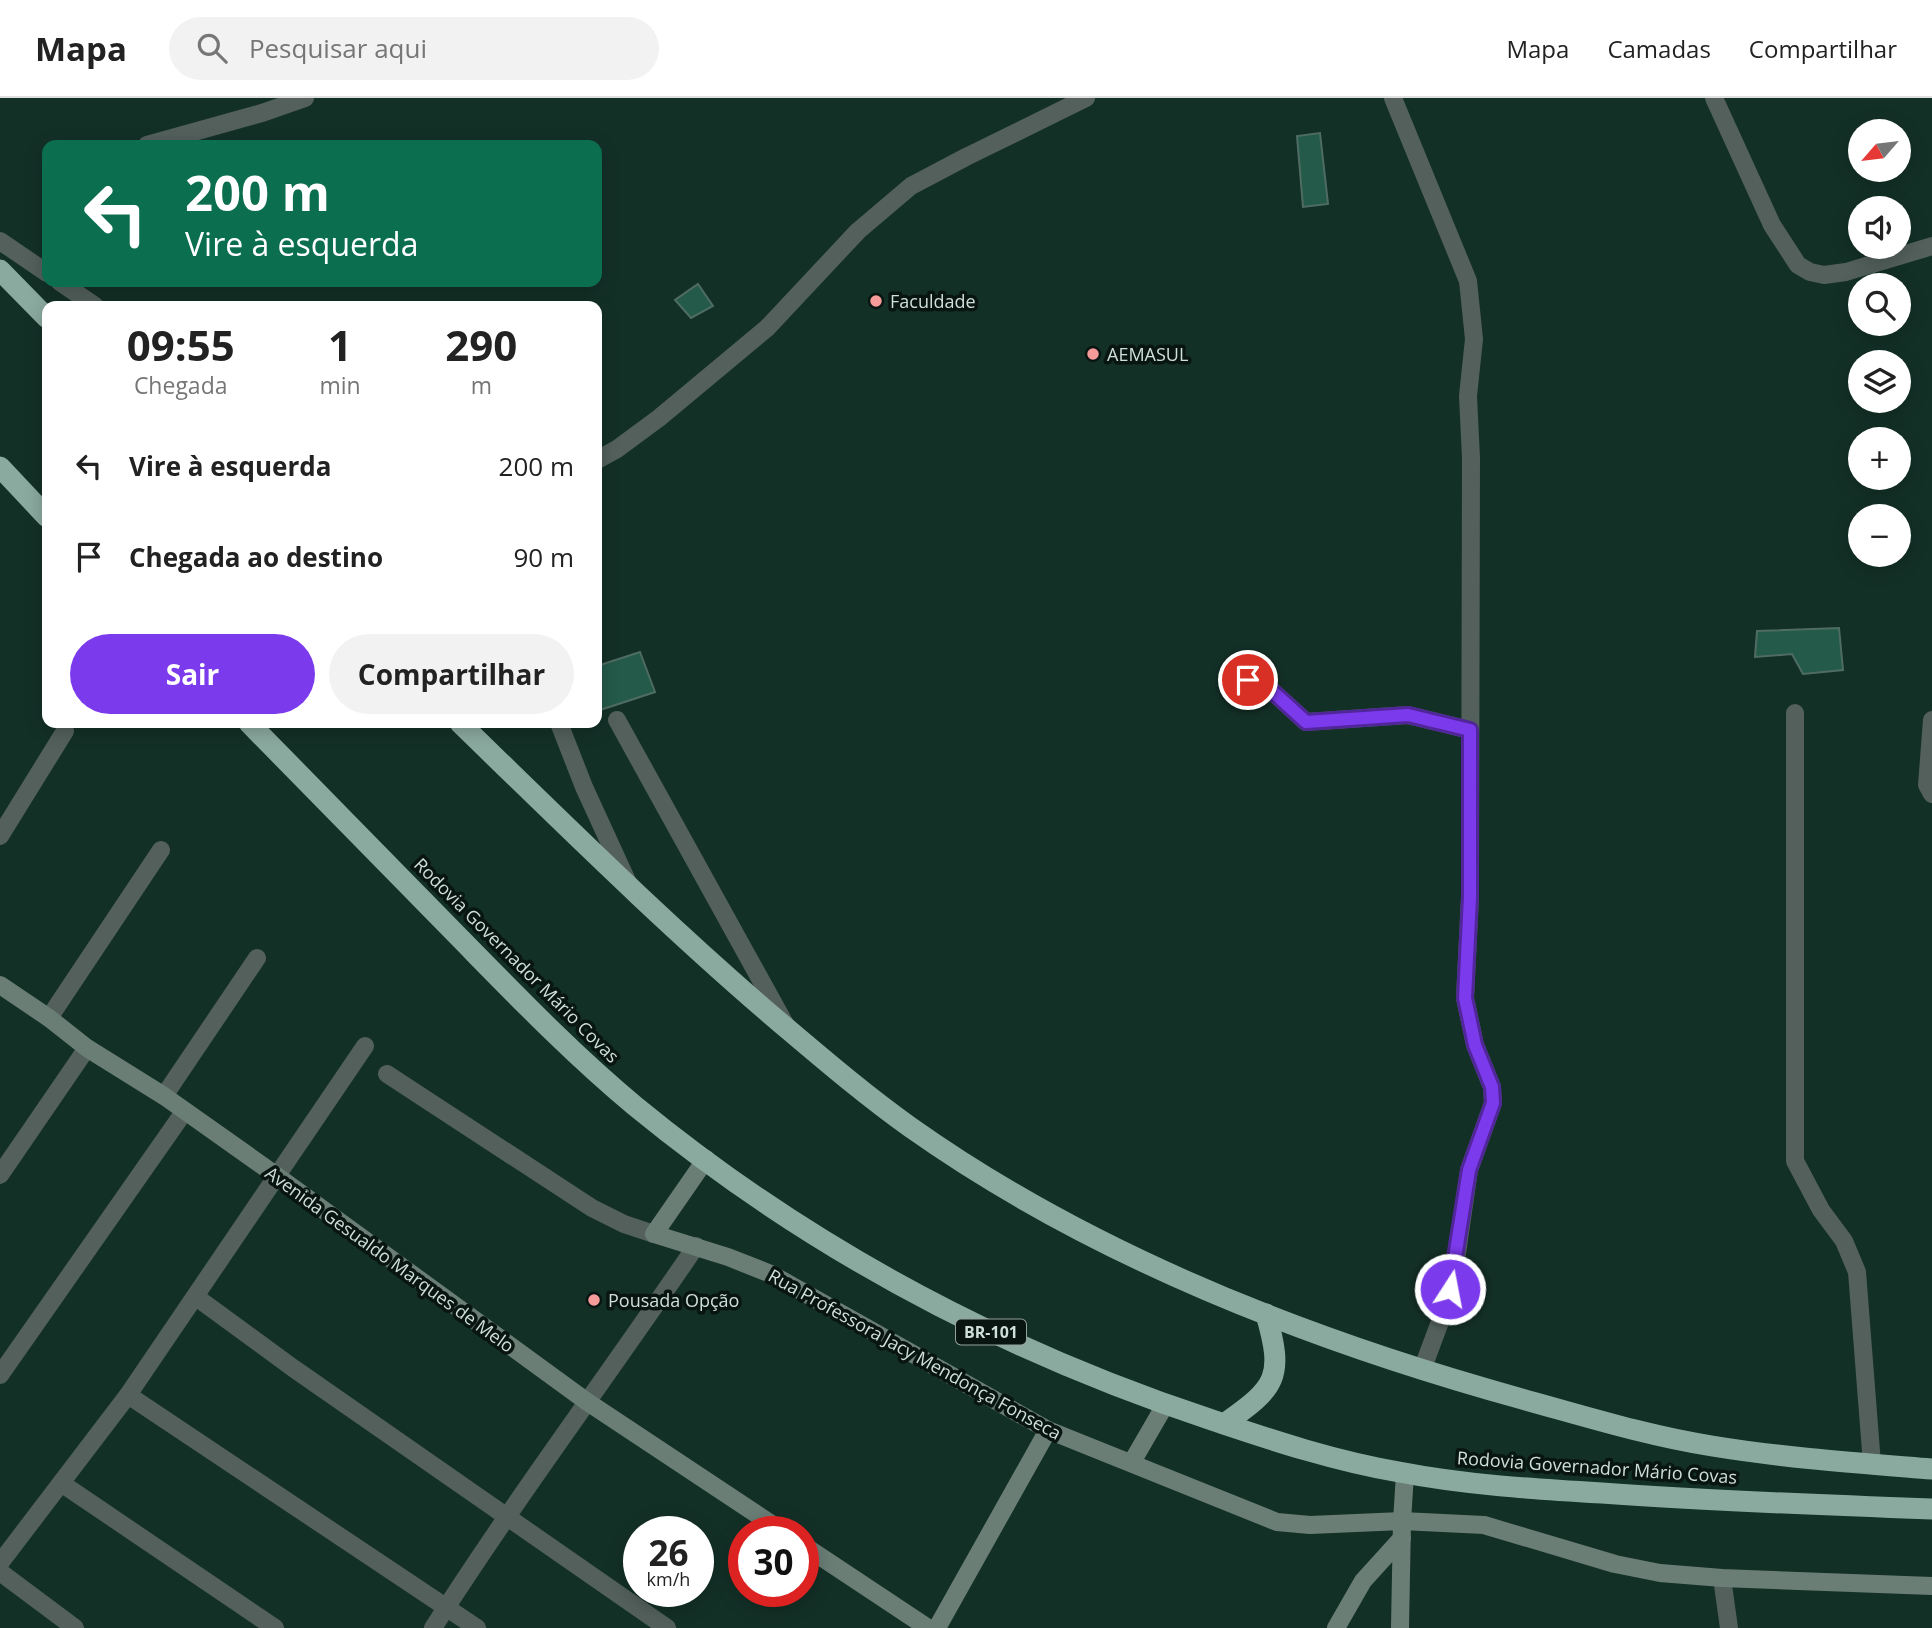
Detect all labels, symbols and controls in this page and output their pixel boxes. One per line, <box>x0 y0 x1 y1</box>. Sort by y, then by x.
search box <box>169 17 659 80</box>
text: Mapa <box>35 26 127 71</box>
icon: search <box>193 29 231 67</box>
text: Pesquisar aqui <box>249 30 427 66</box>
text: Mapa <box>1506 32 1569 65</box>
text: Camadas <box>1607 32 1711 65</box>
text: Compartilhar <box>1749 32 1897 65</box>
north arrow <box>1848 119 1911 182</box>
map controls <box>1848 119 1911 567</box>
text: 200 m <box>185 159 330 225</box>
icon: left <box>70 168 161 259</box>
button: sound <box>1848 196 1911 259</box>
text: Vire à esquerda <box>185 222 418 265</box>
button: search <box>1848 273 1911 336</box>
place label: Faculdade <box>890 289 976 313</box>
marker: Faculdade <box>868 293 884 309</box>
text: 09:55 <box>127 316 235 373</box>
text: 1 <box>328 316 352 373</box>
text: 290 <box>445 316 517 373</box>
place label: AEMASUL <box>1107 342 1188 366</box>
marker: AEMASUL <box>1085 346 1101 362</box>
button: layers <box>1848 350 1911 413</box>
text: Chegada <box>134 369 228 401</box>
text: min <box>319 369 361 401</box>
text: m <box>471 369 492 401</box>
button: + <box>1848 427 1911 490</box>
icon: left <box>70 447 108 485</box>
text: Vire à esquerda <box>129 448 331 484</box>
text: 200 m <box>499 448 574 484</box>
button: − <box>1848 504 1911 567</box>
icon: arrive <box>70 538 108 576</box>
text: Chegada ao destino <box>129 539 383 575</box>
text: 90 m <box>513 539 574 575</box>
button: Sair <box>70 634 315 714</box>
button: Compartilhar <box>329 634 574 714</box>
pin <box>1218 650 1278 710</box>
icon: arrive <box>1229 661 1267 699</box>
street label: Rodovia Governador Mário Covas <box>409 852 625 1068</box>
street label: Avenida Gesualdo Marques de Melo <box>261 1161 519 1357</box>
position arrow <box>1413 1252 1487 1326</box>
street label: Rua Professora Jacy Mendonça Fonseca <box>764 1263 1066 1445</box>
place label: Pousada Opção <box>608 1288 739 1312</box>
marker: Pousada Opção <box>586 1292 602 1308</box>
road number: BR-101 <box>956 1320 1026 1344</box>
street label: Rodovia Governador Mário Covas <box>1456 1445 1738 1489</box>
speed limit sign: 30 <box>728 1516 819 1607</box>
text: 26 <box>648 1529 689 1576</box>
text: km/h <box>647 1567 690 1591</box>

